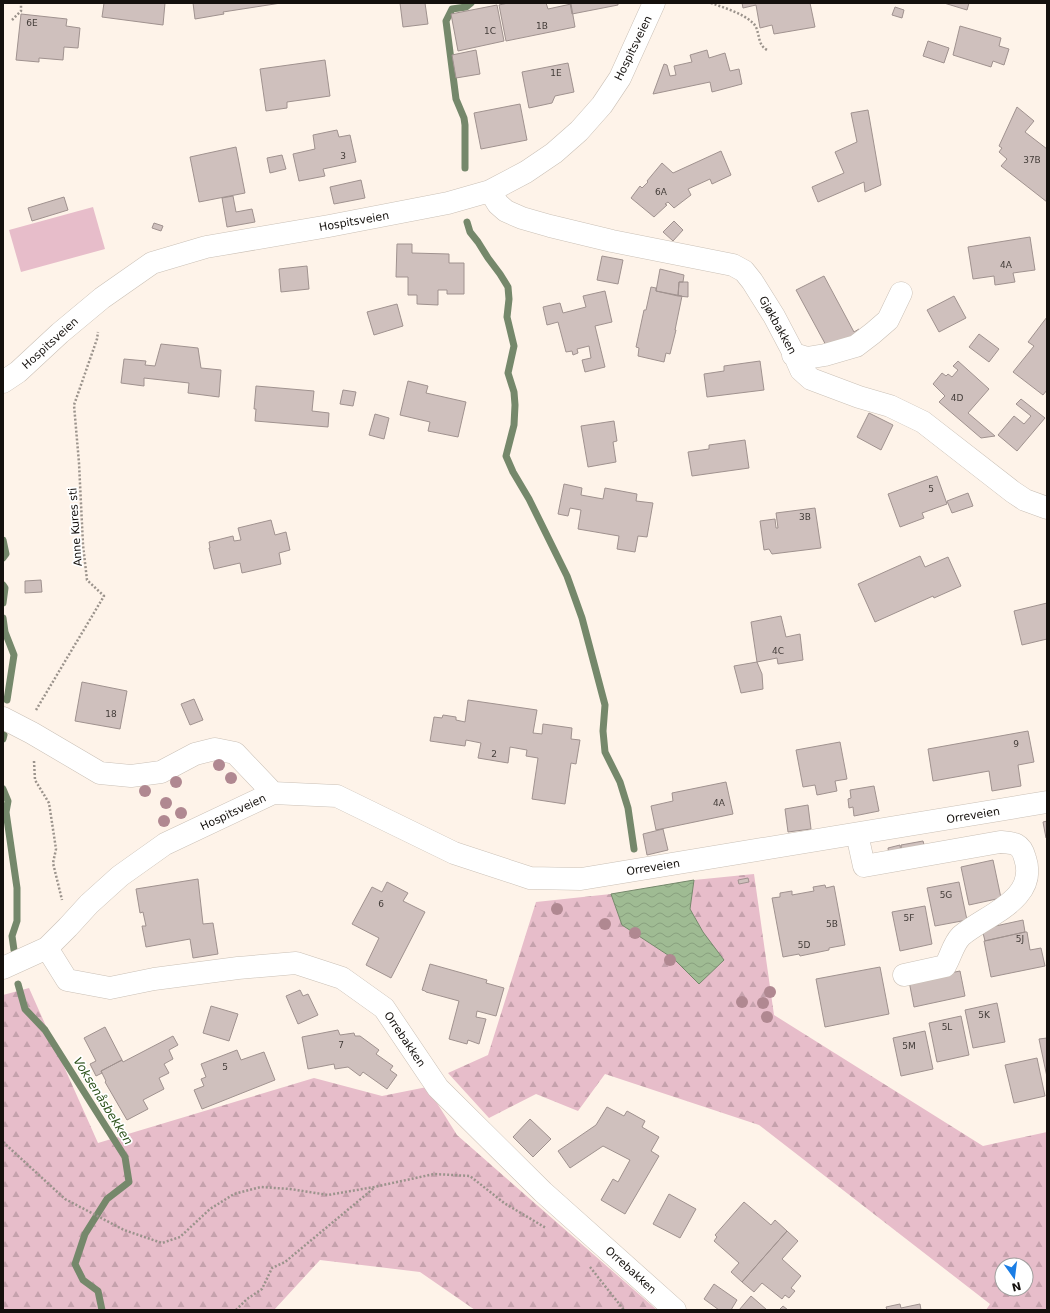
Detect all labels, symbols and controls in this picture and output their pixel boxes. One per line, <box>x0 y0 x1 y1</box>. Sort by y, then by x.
street label: Hospitsveien <box>612 13 655 83</box>
house number: 6E <box>26 18 38 28</box>
house number: 1B <box>536 21 548 31</box>
house number: 1C <box>484 26 496 36</box>
house number: 1E <box>550 68 562 78</box>
house number: 3 <box>340 151 346 161</box>
house number: 37B <box>1023 155 1041 165</box>
house number: 6A <box>655 187 668 197</box>
street label: Hospitsveien <box>318 209 390 234</box>
house number: 4A <box>1000 260 1013 270</box>
street label: Gjøkbakken <box>756 294 799 357</box>
street label: Hospitsveien <box>20 315 81 372</box>
house number: 4D <box>951 393 963 403</box>
house number: 5 <box>928 484 934 494</box>
street label: Anne Kures sti <box>66 487 85 567</box>
house number: 3B <box>799 512 811 522</box>
house number: 4C <box>772 646 784 656</box>
house number: 18 <box>105 709 117 719</box>
house number: 9 <box>1013 739 1019 749</box>
house number: 2 <box>491 749 497 759</box>
street label: Hospitsveien <box>198 792 268 833</box>
house number: 4A <box>713 798 726 808</box>
street label: Orreveien <box>945 805 1001 826</box>
street label: Orreveien <box>625 857 681 878</box>
house number: 5G <box>940 890 952 900</box>
house number: 6 <box>378 899 384 909</box>
house number: 5F <box>904 913 914 923</box>
house number: 5B <box>826 919 838 929</box>
house number: 5J <box>1016 934 1024 944</box>
house number: 5D <box>798 940 810 950</box>
street label: Orrebakken <box>381 1009 428 1069</box>
house number: 5K <box>978 1010 991 1020</box>
house number: 5L <box>942 1022 952 1032</box>
house number: 7 <box>338 1040 344 1050</box>
house number: 5M <box>902 1041 916 1051</box>
water label: Voksenåsbekken <box>70 1055 136 1147</box>
house number: 5 <box>222 1062 228 1072</box>
street label: Orrebakken <box>603 1244 659 1297</box>
north arrow <box>994 1257 1034 1297</box>
text: N <box>1010 1279 1022 1294</box>

